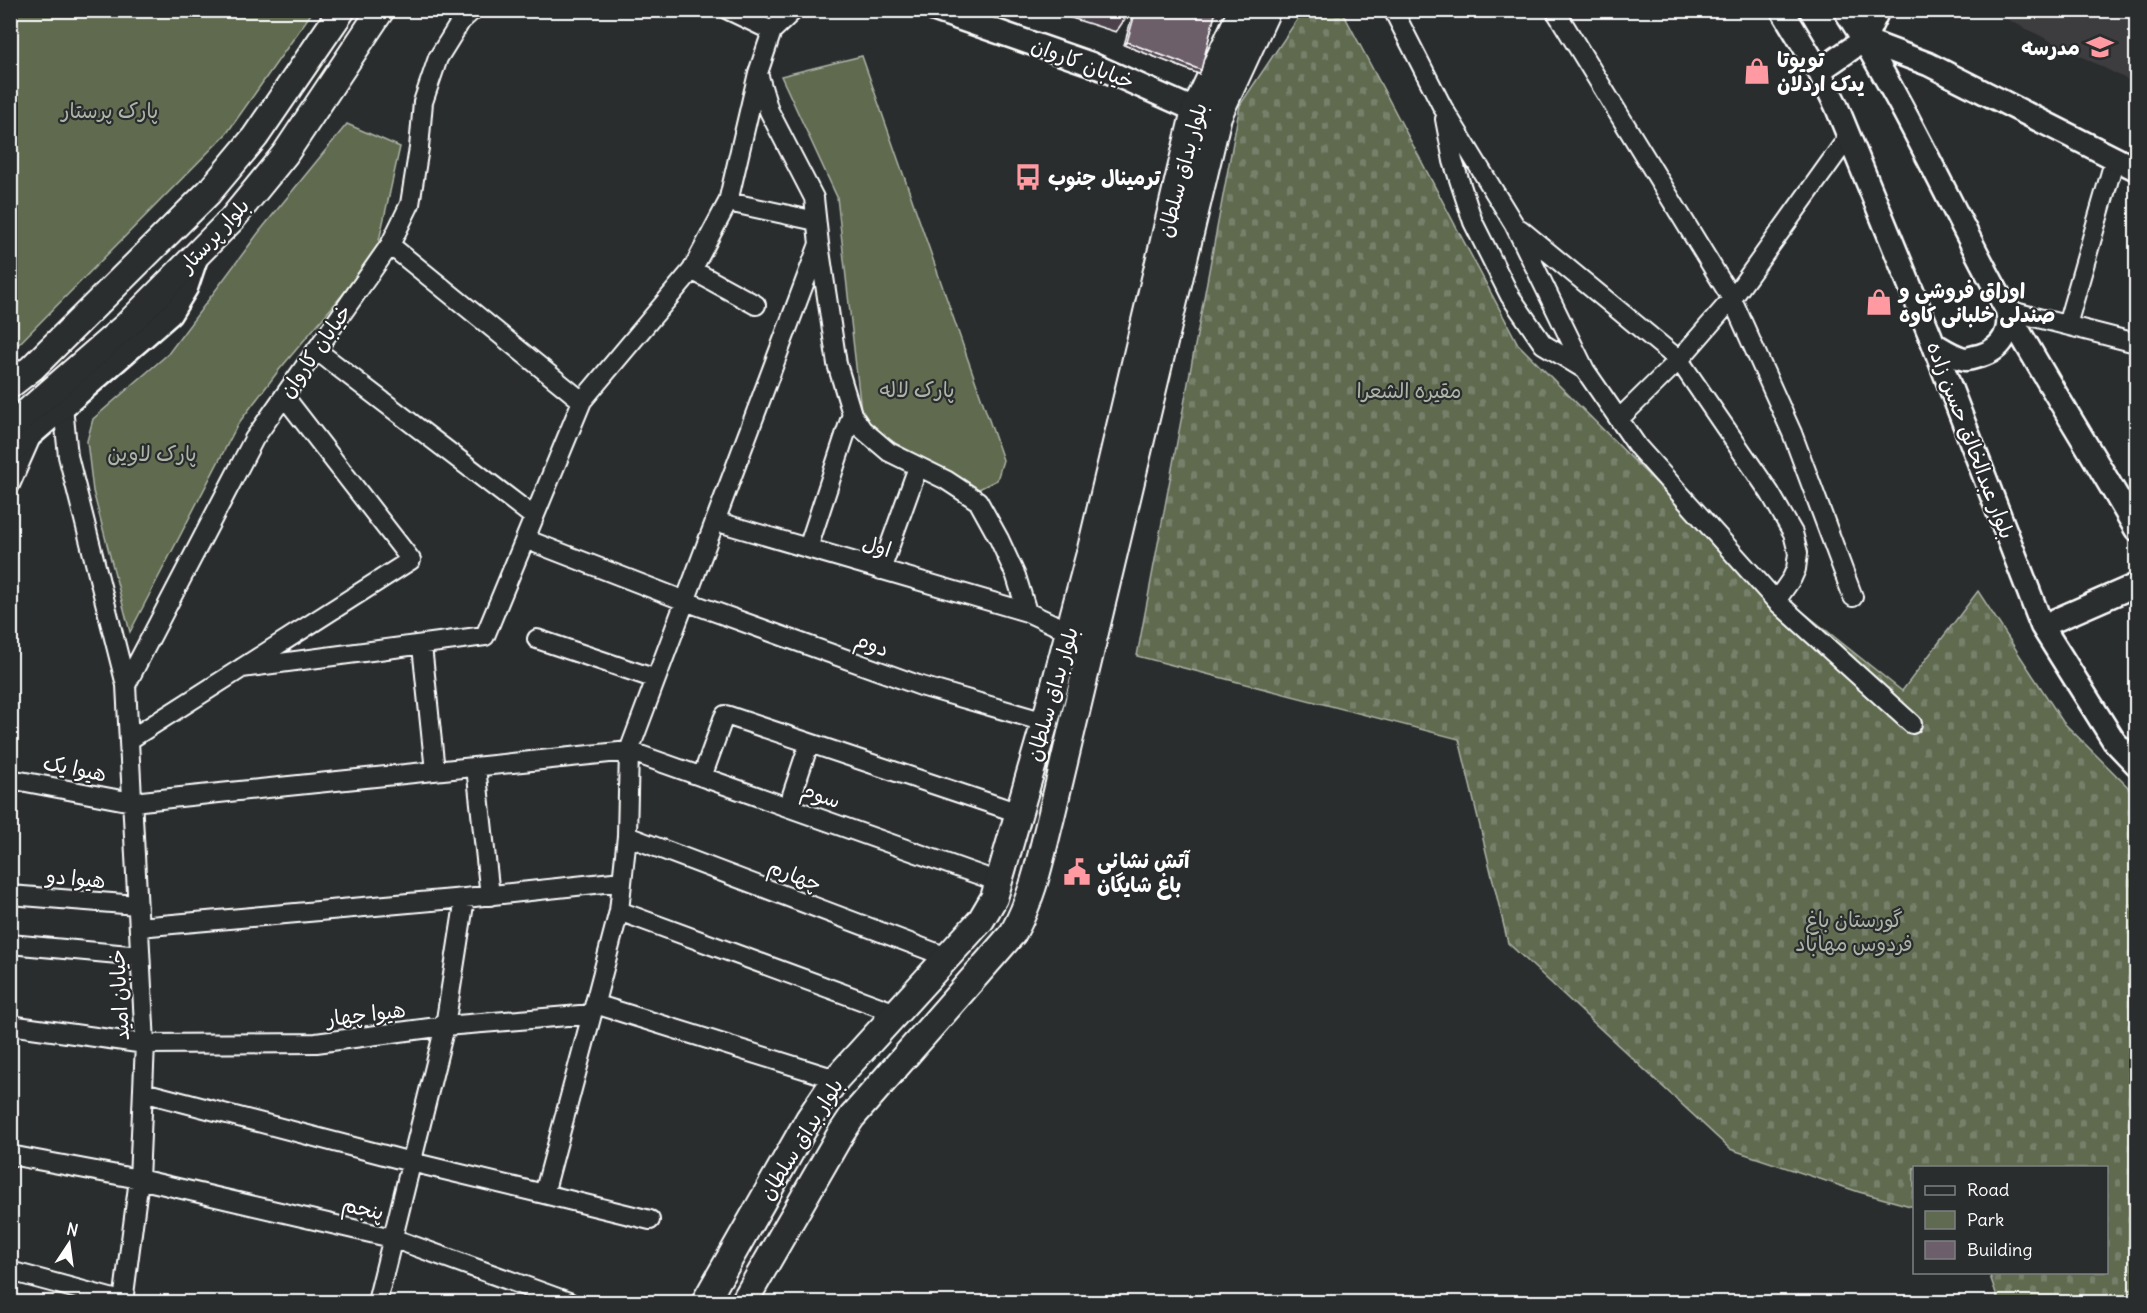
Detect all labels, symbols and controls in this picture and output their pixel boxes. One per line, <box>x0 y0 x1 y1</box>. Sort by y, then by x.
street label: خیابان کاروان <box>1028 31 1138 95</box>
school or university icon: مدرسه <box>2085 32 2115 62</box>
place label: مدرسه <box>2022 34 2080 61</box>
place label: تویوتا یدک اردلان <box>1777 46 1864 97</box>
shop icon: تویوتا یدک اردلان <box>1742 56 1772 86</box>
park label: پارک پرستار <box>60 97 158 124</box>
street label: بلوار بداق سلطان <box>1151 100 1213 240</box>
bus stop icon: ترمینال جنوب <box>1013 162 1043 192</box>
place label: ترمینال جنوب <box>1048 164 1161 192</box>
street label: بلوار پرستار <box>172 192 255 279</box>
place label: اوراق فروشی و صندلی خلبانی کاوه <box>1897 277 2055 328</box>
shop icon: اوراق فروشی و صندلی خلبانی کاوه <box>1864 287 1894 317</box>
street label: خیابان کاروان <box>273 299 357 403</box>
street label: بلوار عبدالخالق حسن زاده <box>1921 337 2021 543</box>
park label: پارک لاله <box>879 376 955 403</box>
park label: مقیره الشعرا <box>1357 377 1461 404</box>
park label: پارک لاوین <box>107 440 197 467</box>
street label: اول <box>859 529 895 563</box>
street label: بلوار بداق سلطان <box>1020 624 1084 764</box>
street label: دوم <box>850 625 893 665</box>
street label: هیوا یک <box>41 749 109 787</box>
street label: سوم <box>797 776 844 817</box>
place label: آتش نشانی باغ شایگان <box>1097 847 1191 900</box>
street label: چهارم <box>763 852 826 900</box>
public building icon: آتش نشانی باغ شایگان <box>1062 857 1092 887</box>
street label: هیوا دو <box>43 862 107 894</box>
park label: گورستان باغ فردوس مهاباد <box>1795 906 1913 957</box>
street label: خیابان امید <box>103 949 135 1041</box>
street label: هیوا چهار <box>323 996 407 1032</box>
street label: بلوار بداق سلطان <box>753 1073 849 1205</box>
legend <box>1913 1166 2108 1274</box>
text: Road <box>1967 1178 2010 1201</box>
street label: پنجم <box>339 1190 387 1229</box>
text: Park <box>1967 1208 2004 1231</box>
north arrow <box>39 1214 99 1274</box>
text: N <box>65 1218 80 1240</box>
text: Building <box>1967 1238 2032 1261</box>

